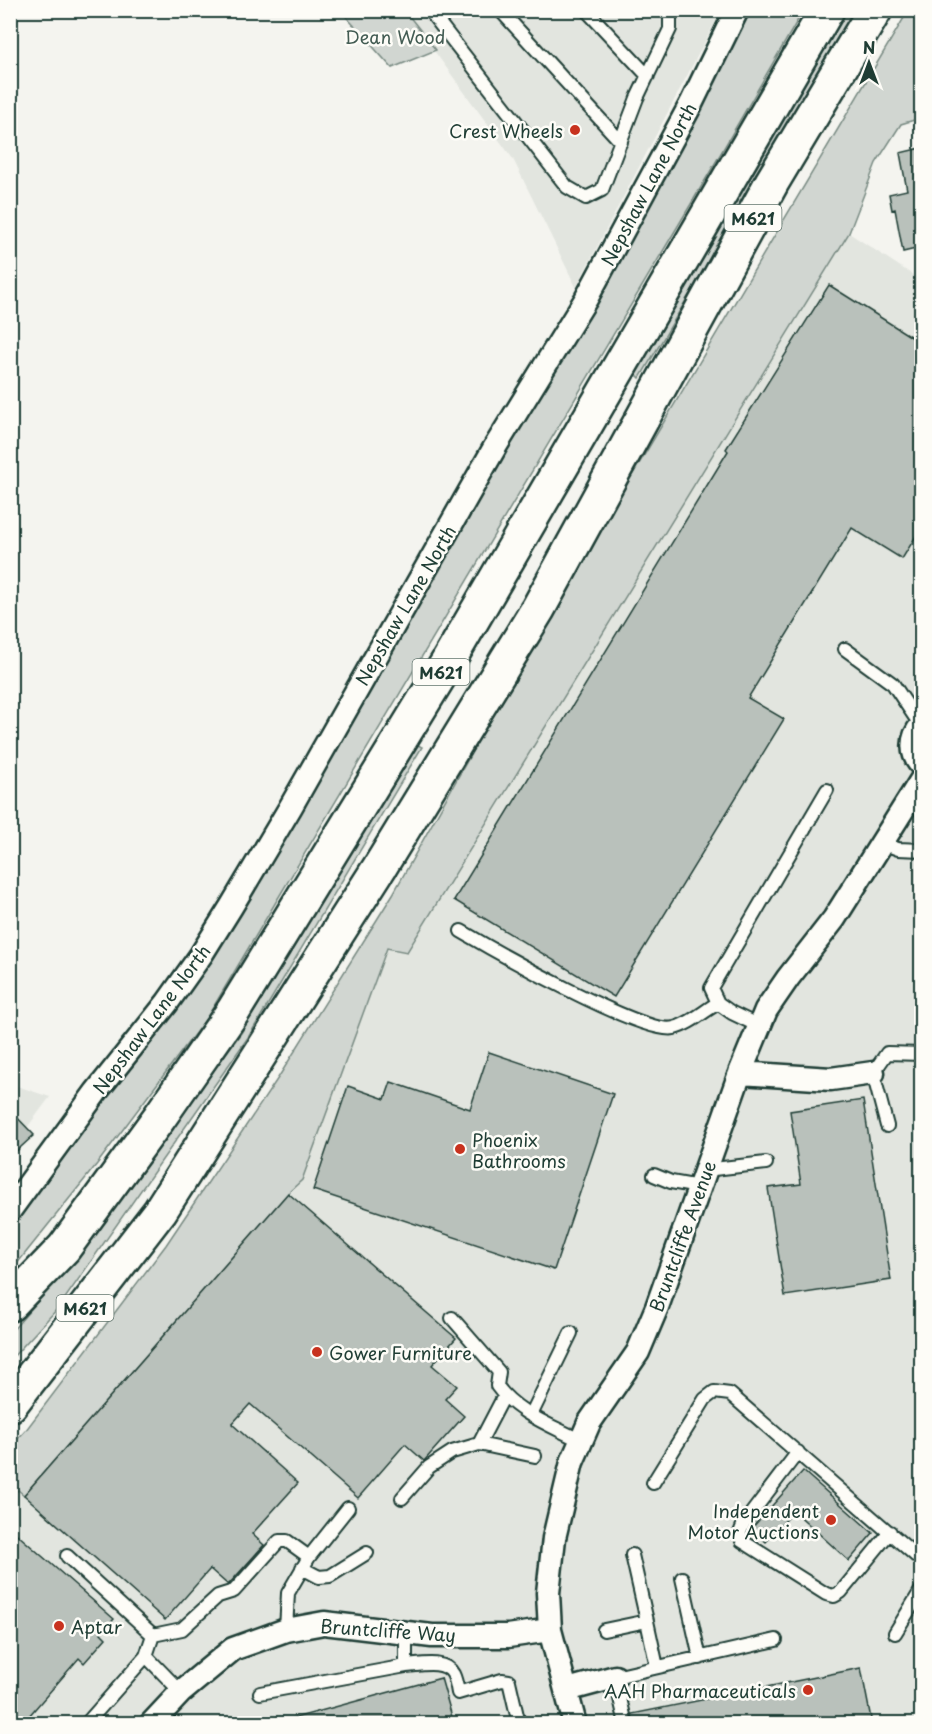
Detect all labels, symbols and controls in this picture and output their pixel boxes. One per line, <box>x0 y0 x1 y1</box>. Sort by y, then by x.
park label: Dean Wood <box>345 23 445 50</box>
north arrow <box>839 33 899 93</box>
text: N <box>863 35 875 59</box>
street label: Nepshaw Lane North <box>594 98 702 270</box>
place label: Crest Wheels <box>449 117 563 144</box>
marker: Crest Wheels <box>568 123 582 137</box>
road number: M621 <box>724 205 782 231</box>
street label: Nepshaw Lane North <box>348 520 462 690</box>
road number: M621 <box>412 659 470 685</box>
street label: Nepshaw Lane North <box>86 939 216 1099</box>
place label: Phoenix Bathrooms <box>472 1126 566 1174</box>
marker: Phoenix Bathrooms <box>453 1142 467 1156</box>
street label: Bruntcliffe Avenue <box>642 1156 722 1315</box>
road number: M621 <box>56 1295 113 1321</box>
place label: Gower Furniture <box>329 1339 472 1366</box>
marker: Gower Furniture <box>310 1345 324 1359</box>
place label: Independent Motor Auctions <box>688 1497 819 1545</box>
marker: Independent Motor Auctions <box>824 1513 838 1527</box>
street label: Bruntcliffe Way <box>319 1612 457 1648</box>
place label: Aptar <box>71 1613 123 1640</box>
marker: Aptar <box>52 1619 66 1633</box>
place label: AAH Pharmaceuticals <box>604 1677 796 1704</box>
marker: AAH Pharmaceuticals <box>801 1683 815 1697</box>

